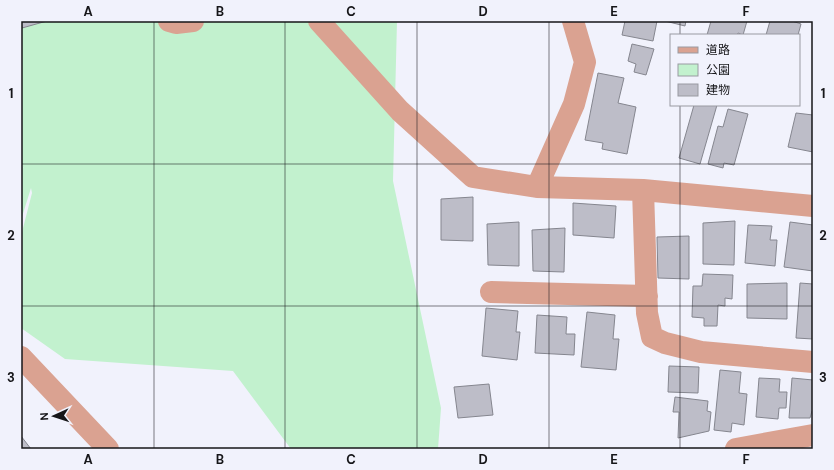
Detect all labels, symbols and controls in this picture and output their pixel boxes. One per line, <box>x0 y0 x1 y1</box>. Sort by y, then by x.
text: A <box>83 3 93 20</box>
text: B <box>216 3 224 20</box>
text: C <box>346 3 356 20</box>
text: D <box>478 3 488 20</box>
text: E <box>610 3 618 20</box>
text: F <box>742 3 750 20</box>
legend <box>670 34 800 106</box>
text: 道路 <box>706 42 730 58</box>
text: 公園 <box>706 62 730 78</box>
text: 建物 <box>706 82 730 98</box>
text: 1 <box>9 85 13 102</box>
text: 1 <box>821 85 825 102</box>
text: 2 <box>7 227 15 244</box>
text: 2 <box>819 227 827 244</box>
text: 3 <box>7 369 15 386</box>
text: 3 <box>819 369 827 386</box>
north arrow <box>34 396 74 436</box>
text: N <box>37 412 51 421</box>
text: A <box>83 451 93 468</box>
text: B <box>216 451 224 468</box>
text: C <box>346 451 356 468</box>
text: D <box>478 451 488 468</box>
text: E <box>610 451 618 468</box>
text: F <box>742 451 750 468</box>

